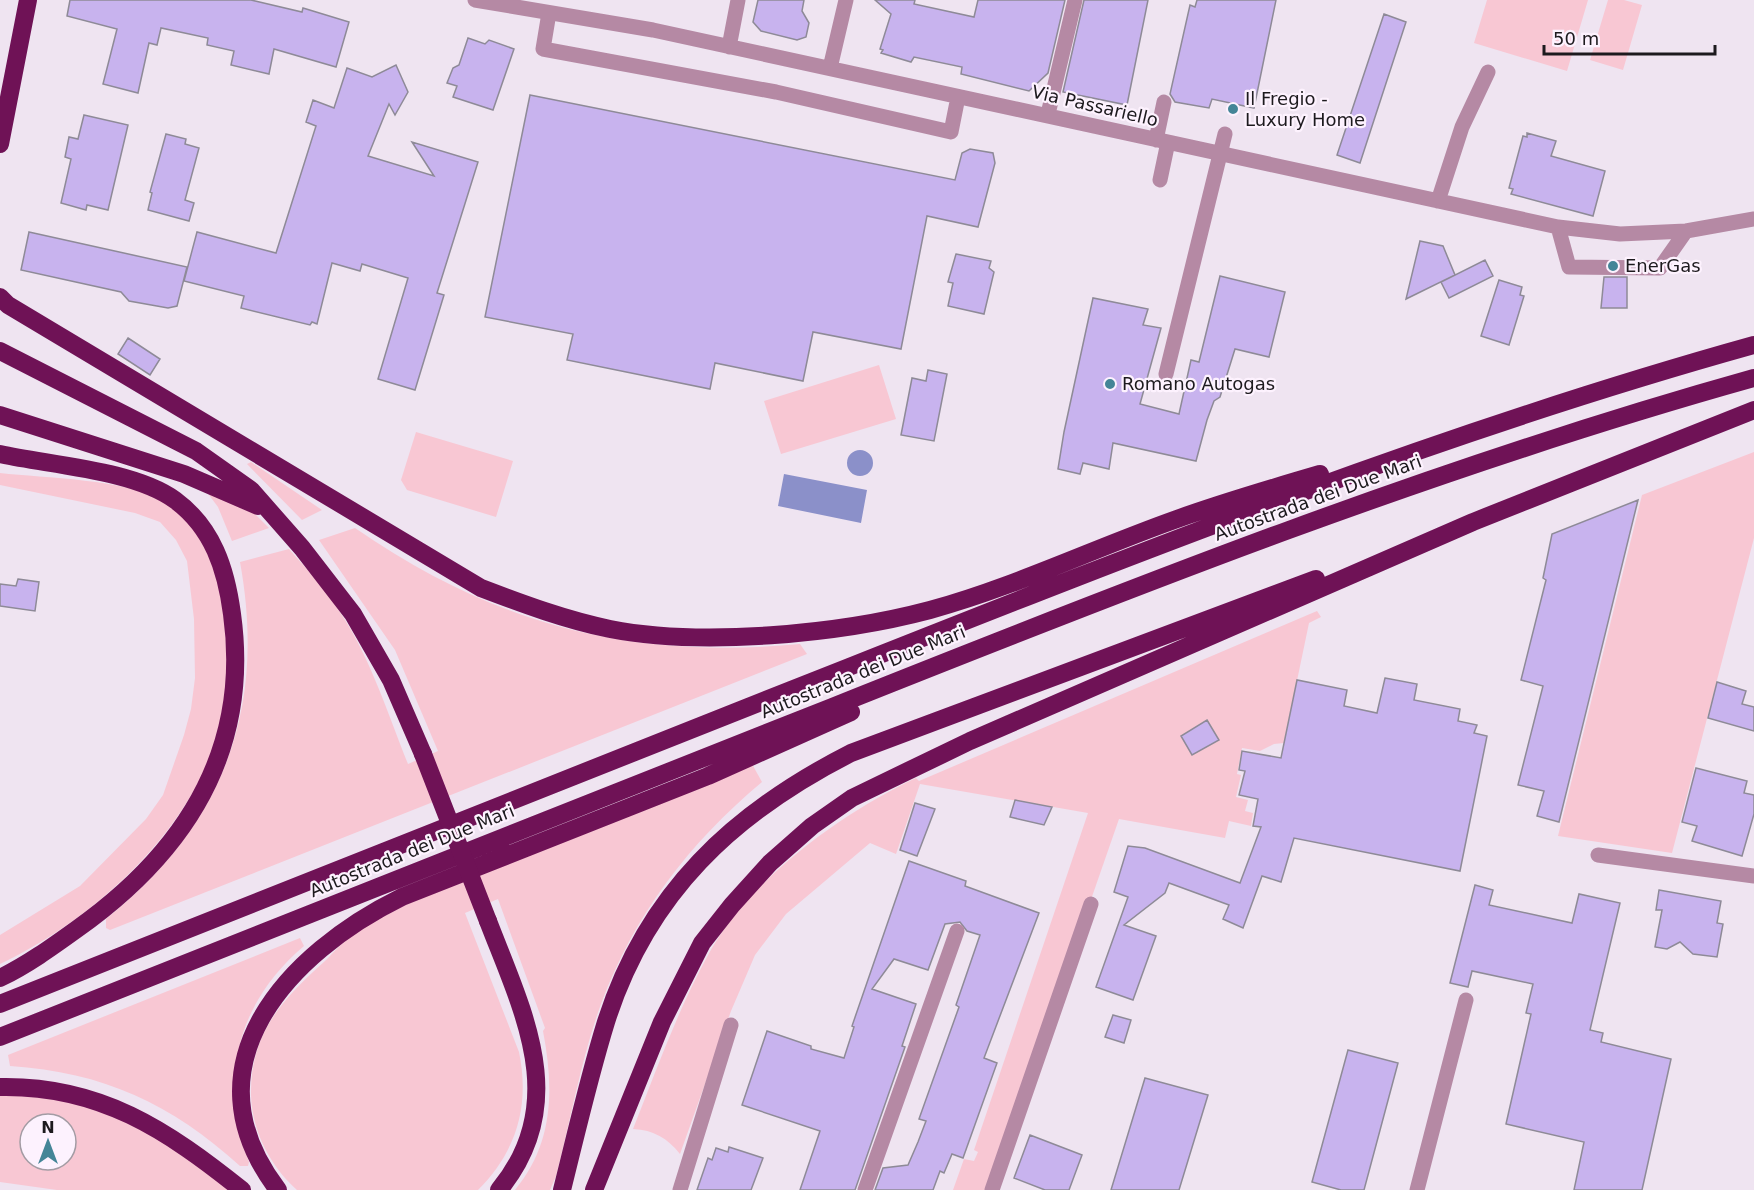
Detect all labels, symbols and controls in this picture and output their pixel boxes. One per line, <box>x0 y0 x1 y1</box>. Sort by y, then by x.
scale bar <box>1544 18 1715 56</box>
text: 50 m <box>1553 28 1599 49</box>
street label: Via Passariello <box>1030 81 1160 130</box>
place label: Il Fregio - Luxury Home <box>1245 88 1365 130</box>
marker: Il Fregio - Luxury Home <box>1226 102 1240 116</box>
place label: EnerGas <box>1625 255 1701 276</box>
marker: EnerGas <box>1606 259 1620 273</box>
place label: Romano Autogas <box>1122 373 1275 394</box>
marker: Romano Autogas <box>1103 377 1117 391</box>
street label: Autostrada dei Due Mari <box>1211 450 1424 545</box>
street label: Autostrada dei Due Mari <box>757 621 968 722</box>
street label: Autostrada dei Due Mari <box>306 800 517 901</box>
north arrow <box>18 1112 78 1172</box>
text: N <box>41 1118 55 1137</box>

